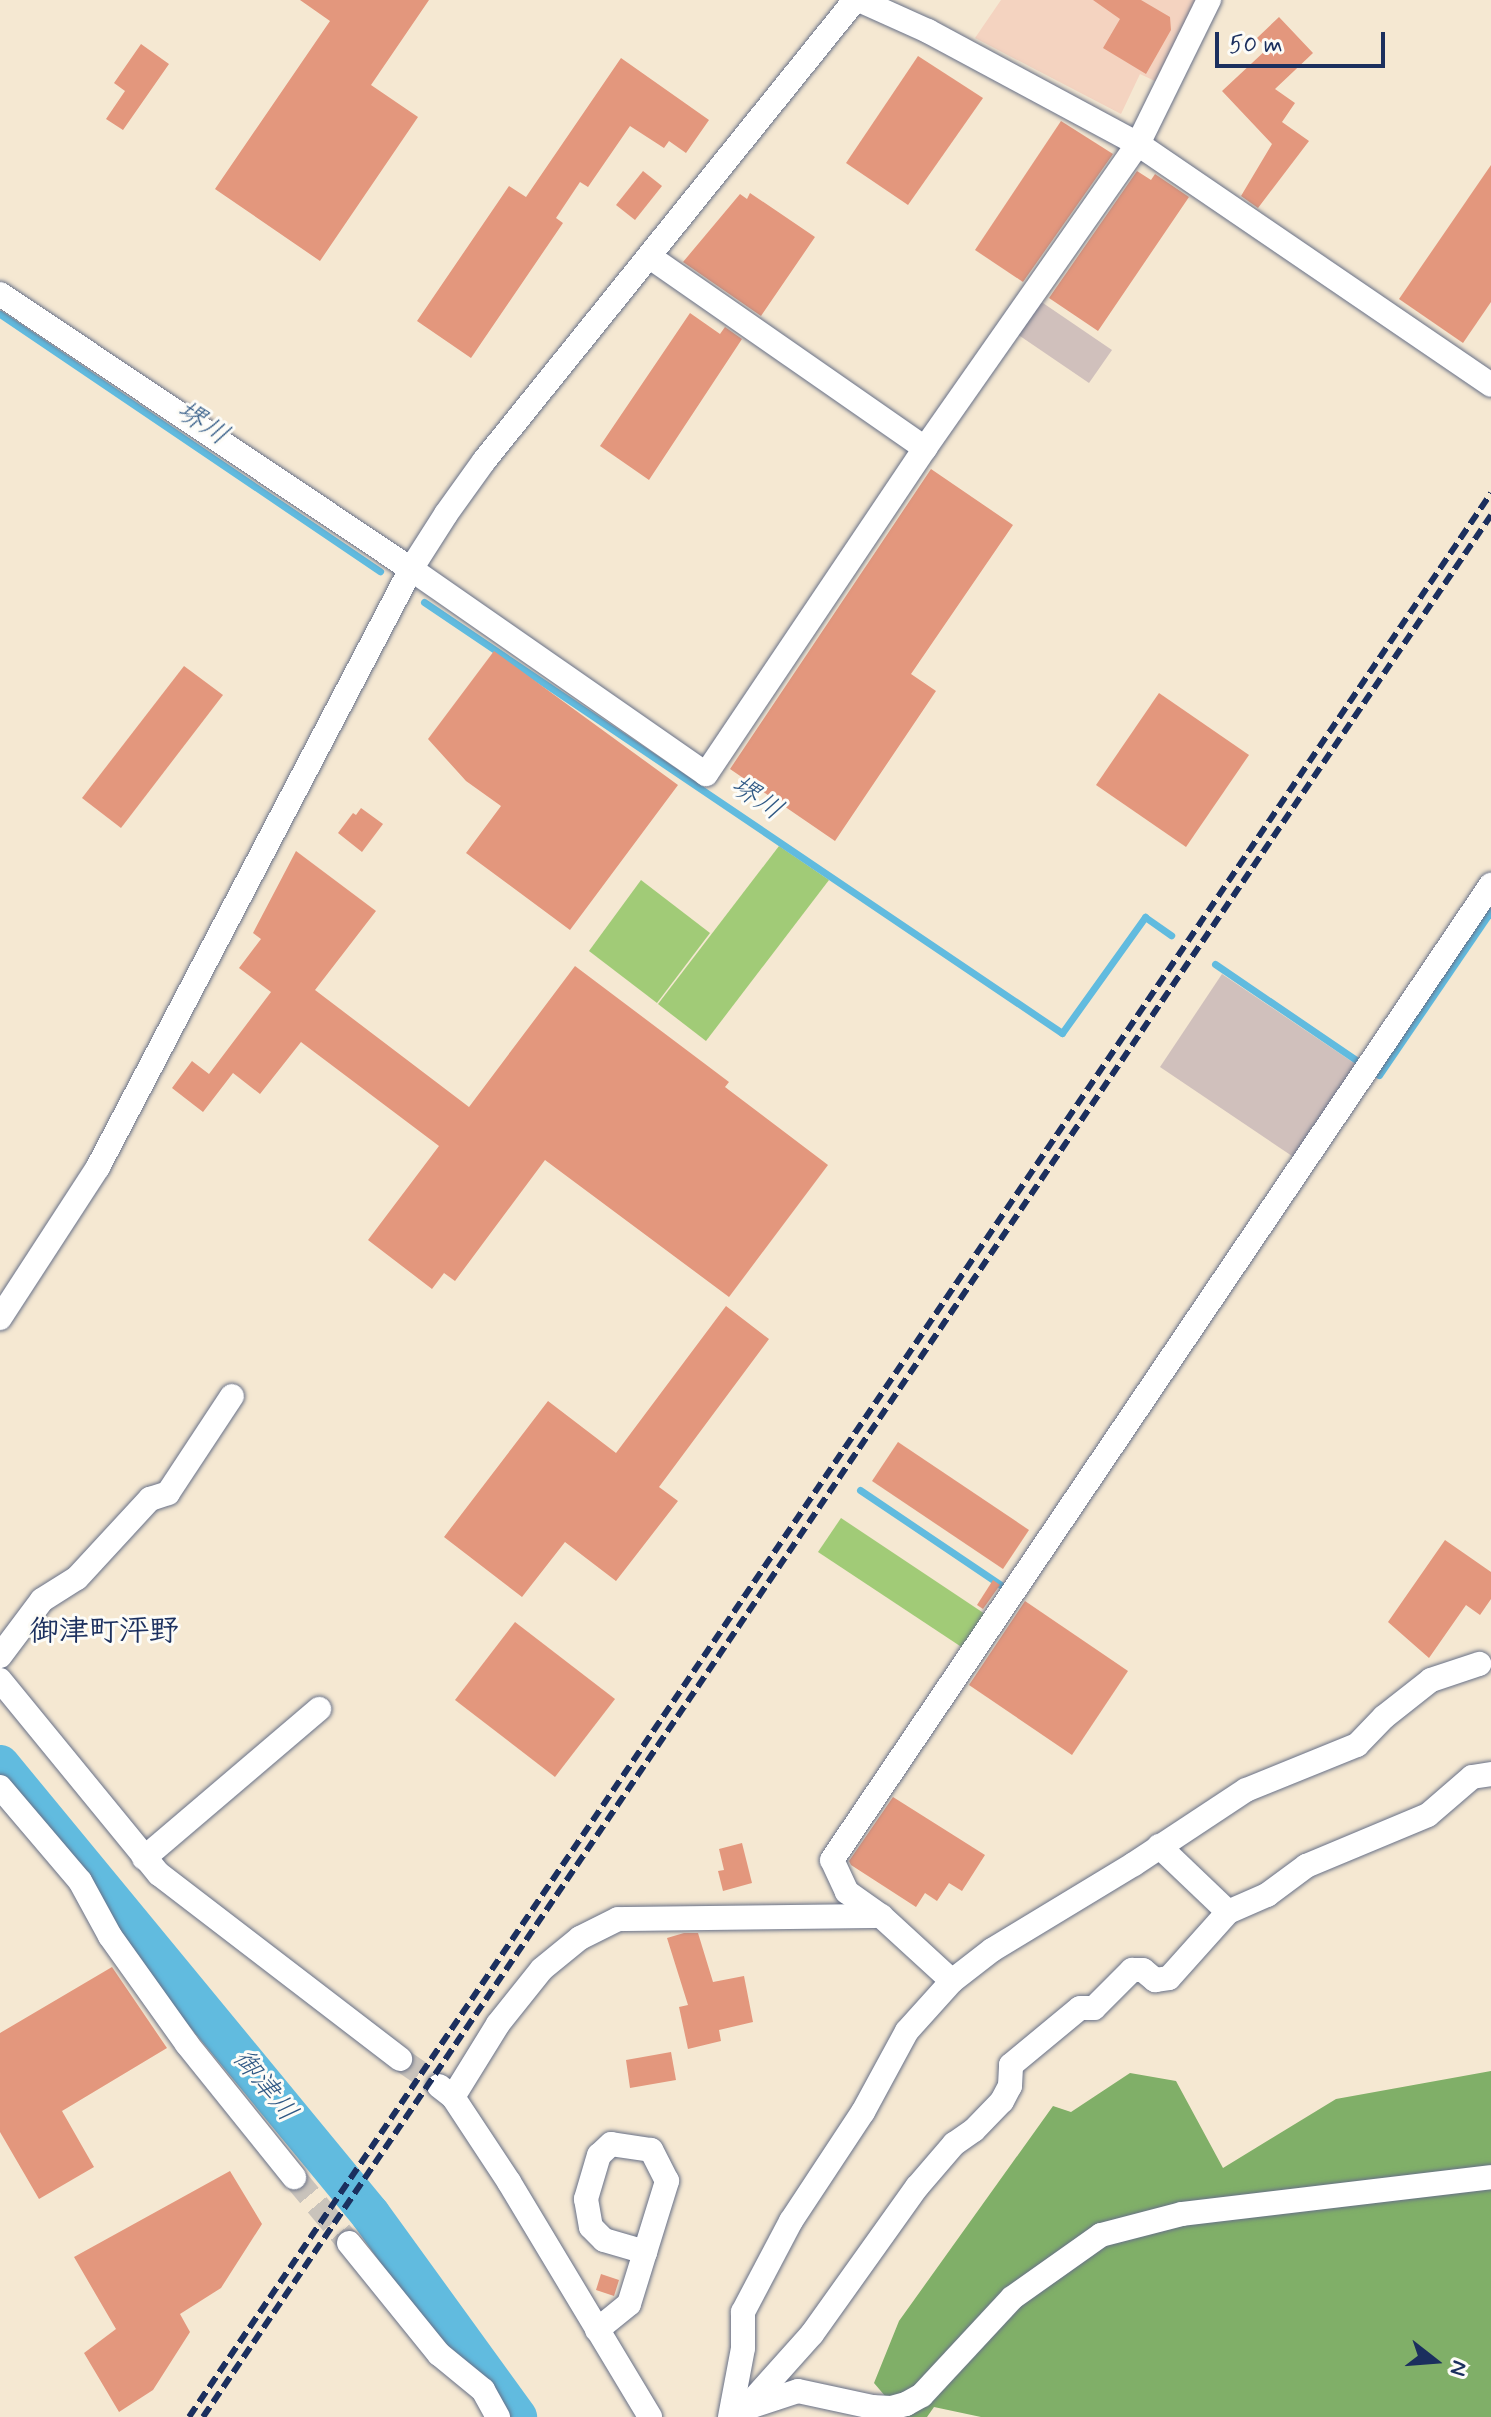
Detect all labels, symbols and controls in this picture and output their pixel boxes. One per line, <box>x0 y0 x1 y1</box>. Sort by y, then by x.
scale bar <box>1219 16 1389 66</box>
text: 50 m <box>1229 30 1283 61</box>
water label: 堺川 <box>169 394 235 454</box>
water label: 堺川 <box>723 769 789 829</box>
district label: 御津町泙野 <box>29 1614 179 1650</box>
water label: 御津川 <box>225 2043 303 2129</box>
north arrow <box>1395 2321 1475 2401</box>
text: N <box>1442 2357 1473 2379</box>

